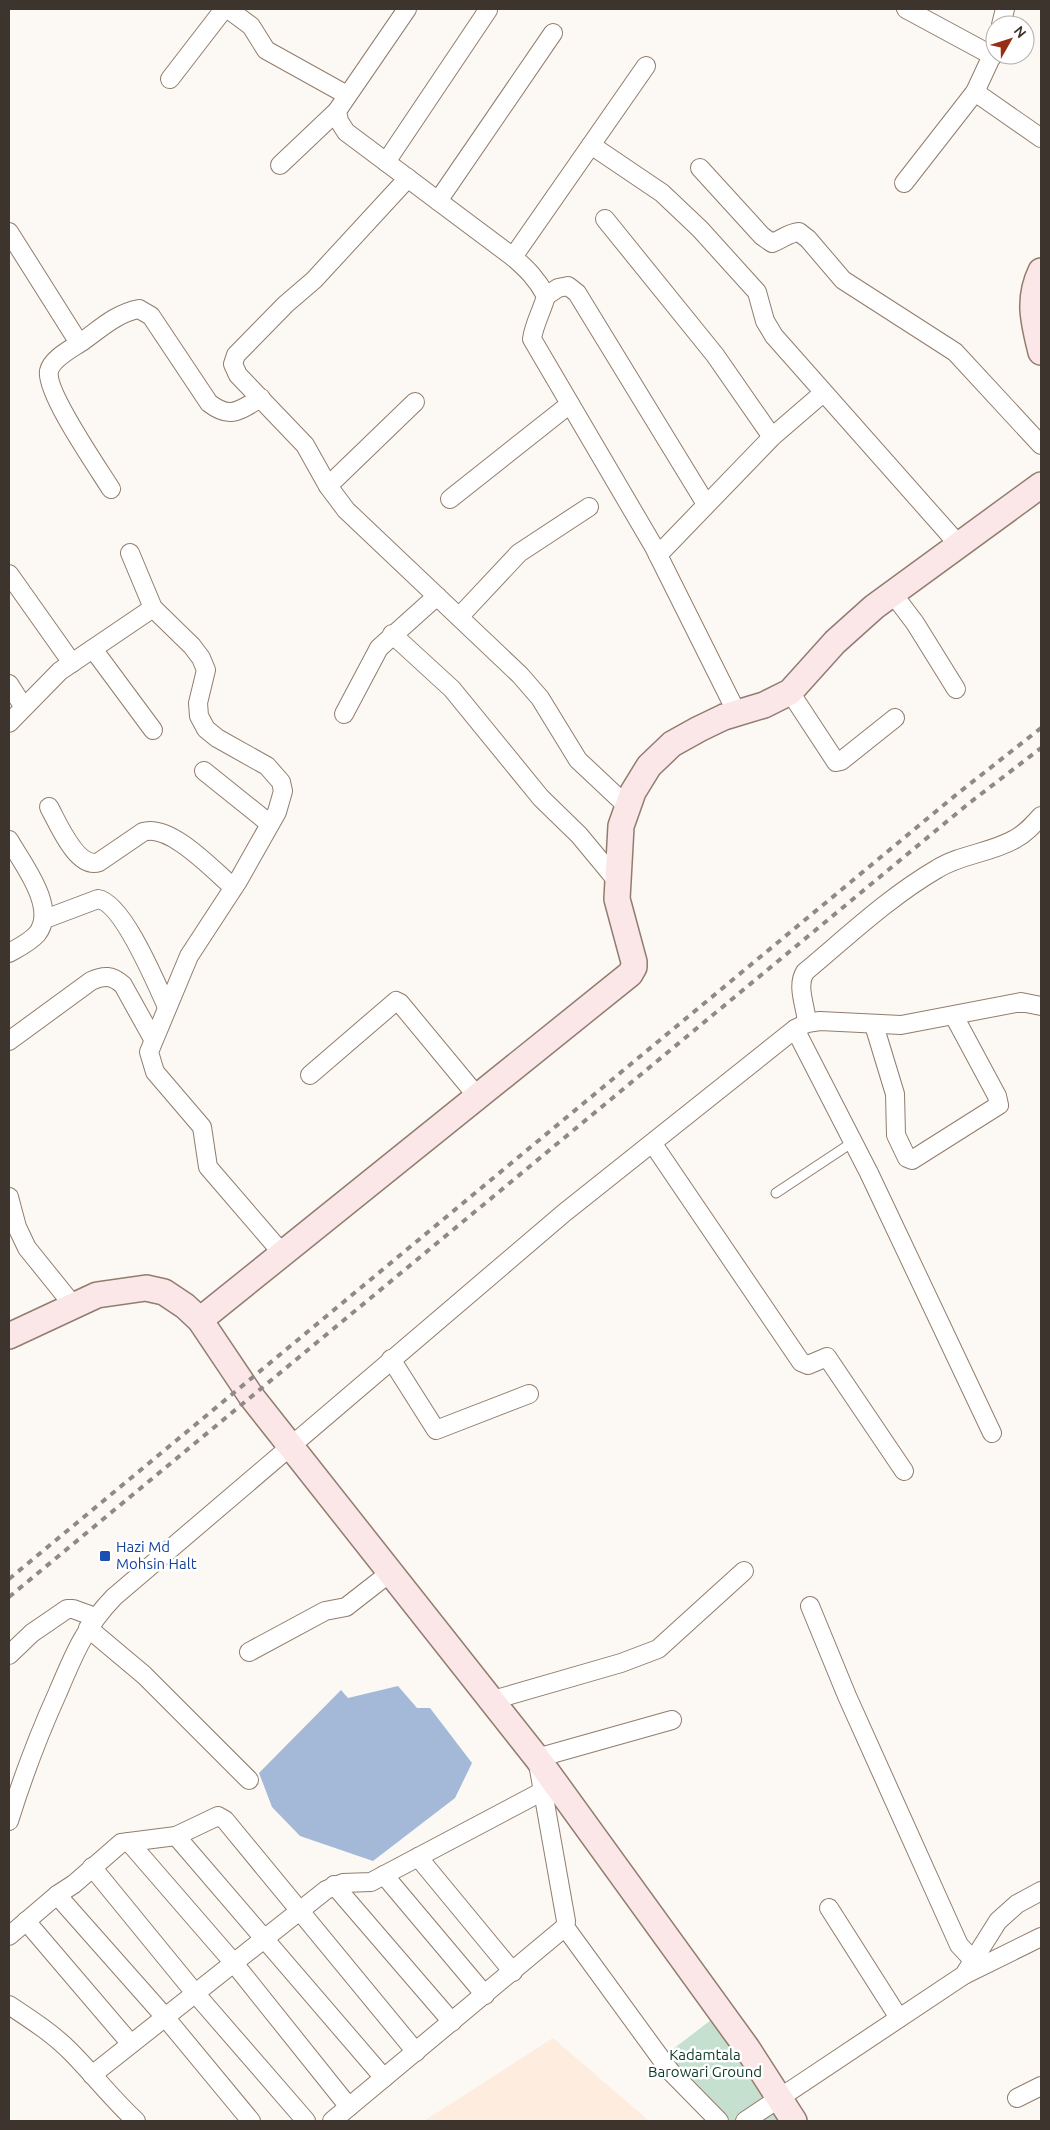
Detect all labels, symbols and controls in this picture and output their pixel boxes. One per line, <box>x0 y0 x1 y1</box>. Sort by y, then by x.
north arrow <box>985 15 1035 65</box>
text: N <box>1011 23 1030 41</box>
place label: Hazi Md Mohsin Halt <box>116 1538 197 1572</box>
marker: Hazi Md Mohsin Halt <box>98 1549 112 1563</box>
park label: Kadamtala Barowari Ground <box>648 2046 762 2080</box>

